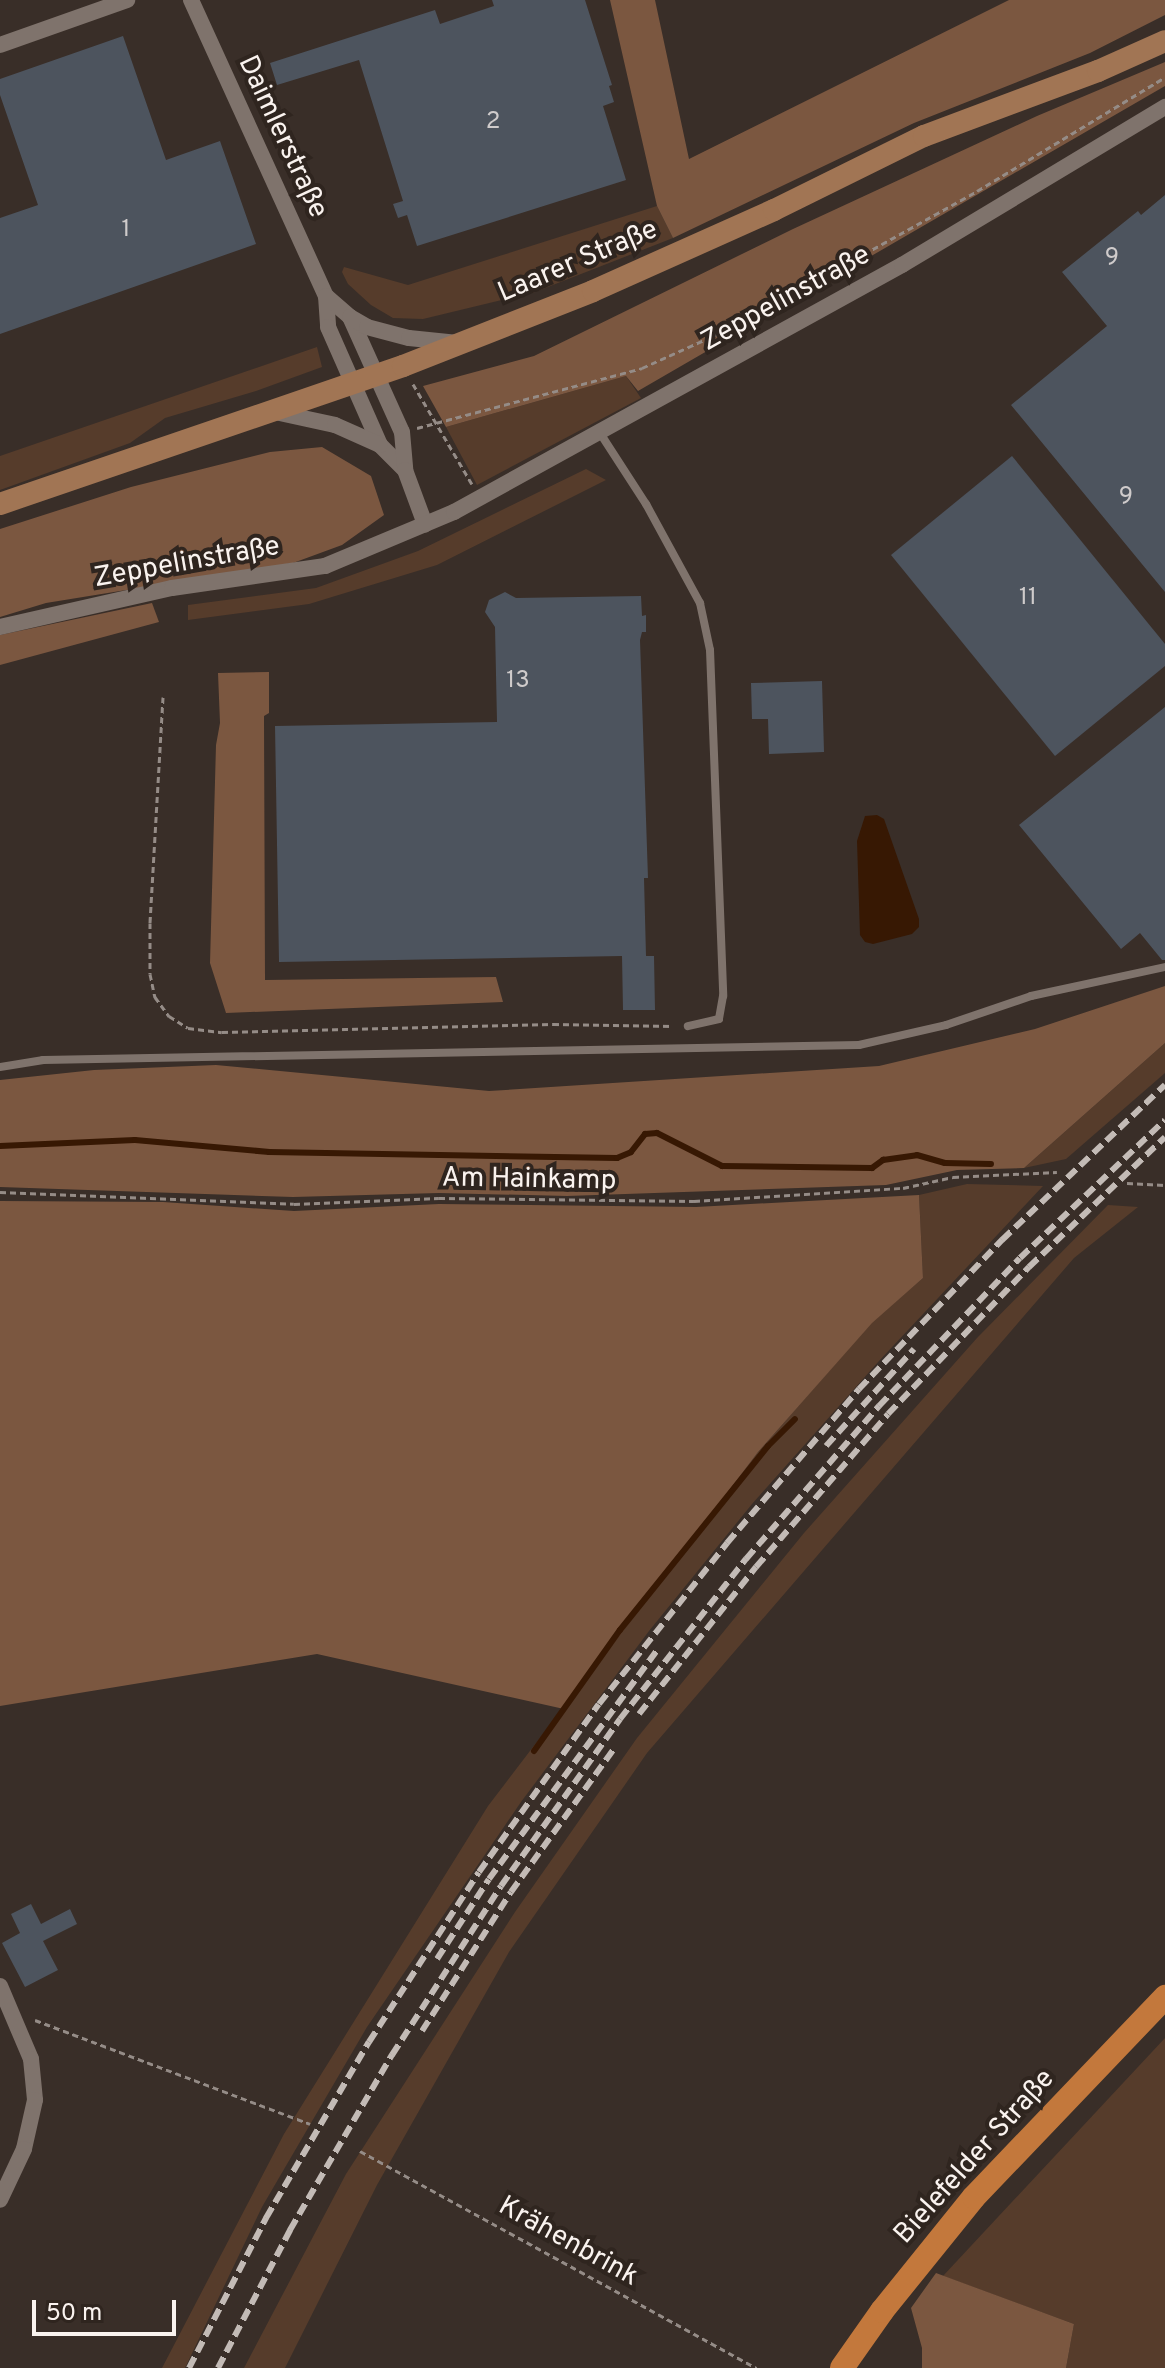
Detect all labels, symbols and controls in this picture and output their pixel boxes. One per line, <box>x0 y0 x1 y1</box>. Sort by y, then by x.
street label: Daimlerstraße <box>230 50 334 224</box>
house number: 2 <box>486 109 500 137</box>
street label: Laarer Straße <box>493 213 663 311</box>
house number: 1 <box>122 217 130 245</box>
street label: Zeppelinstraße <box>696 239 876 359</box>
house number: 9 <box>1105 245 1119 273</box>
house number: 9 <box>1119 484 1133 512</box>
street label: Zeppelinstraße <box>91 530 283 596</box>
house number: 11 <box>1019 585 1037 613</box>
house number: 13 <box>506 668 530 696</box>
street label: Am Hainkamp <box>441 1162 617 1198</box>
street label: Bielefelder Straße <box>888 2063 1062 2251</box>
street label: Krähenbrink <box>492 2190 644 2294</box>
scale bar <box>36 2284 180 2334</box>
text: 50 m <box>46 2299 102 2329</box>

